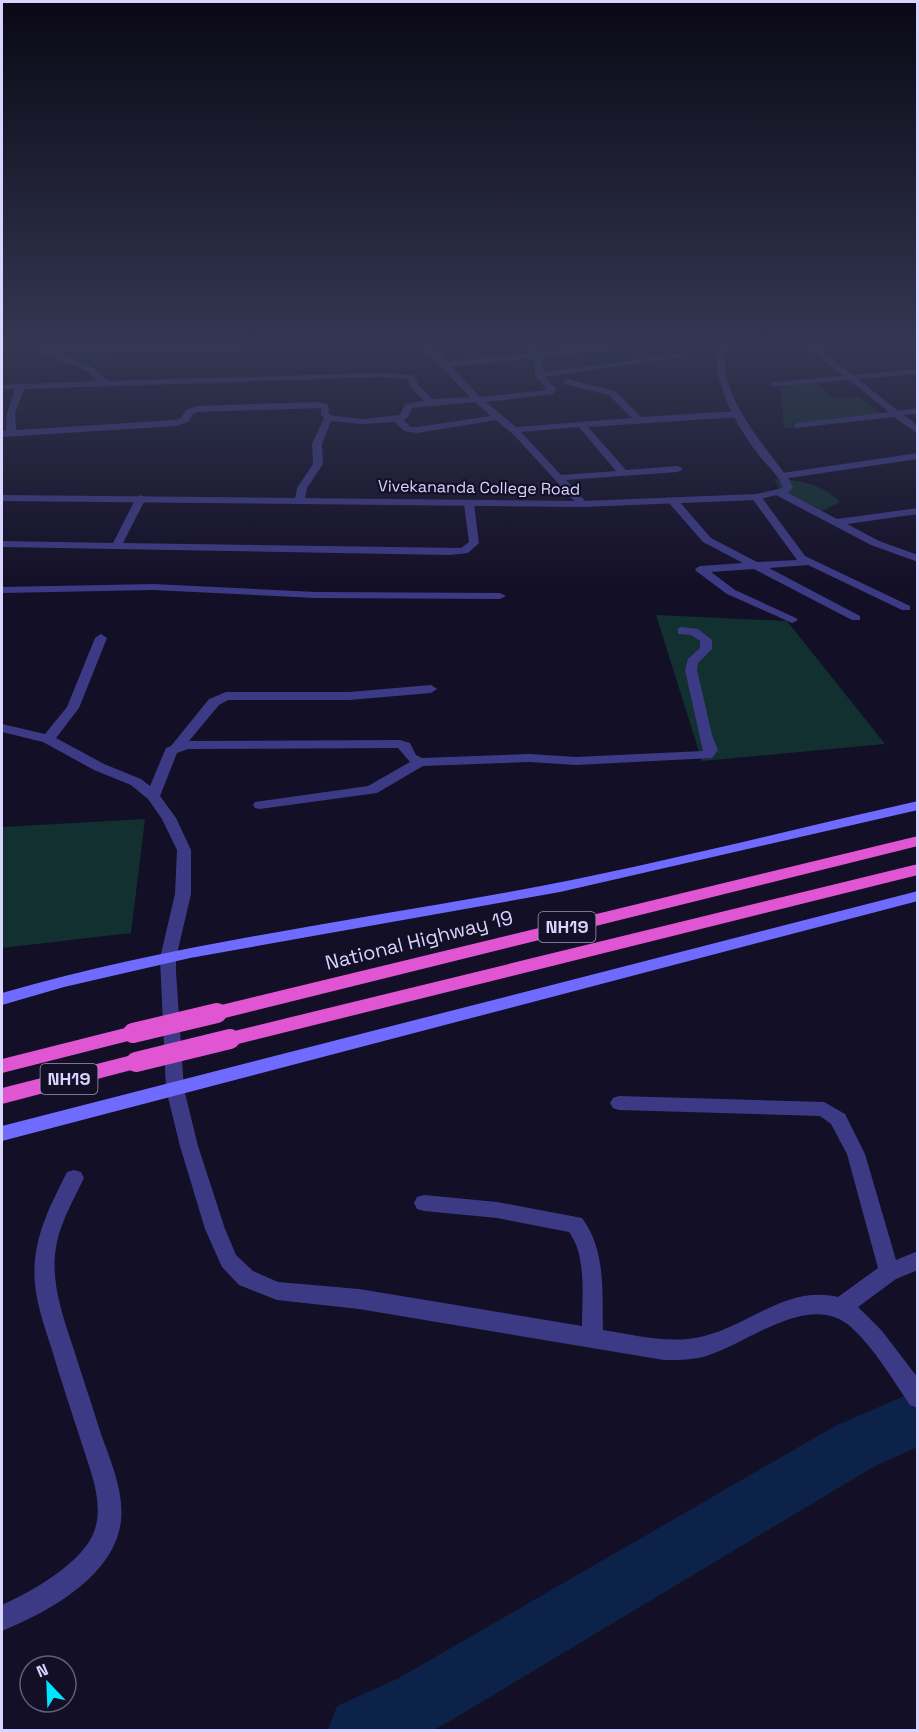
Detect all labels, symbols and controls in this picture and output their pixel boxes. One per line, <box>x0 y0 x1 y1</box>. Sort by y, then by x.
street label: Vivekananda College Road <box>378 475 580 500</box>
street label: National Highway 19 <box>322 904 516 976</box>
road number: NH19 <box>538 912 596 942</box>
road number: NH19 <box>40 1064 98 1094</box>
north arrow <box>18 1654 78 1714</box>
text: N <box>33 1659 51 1682</box>

